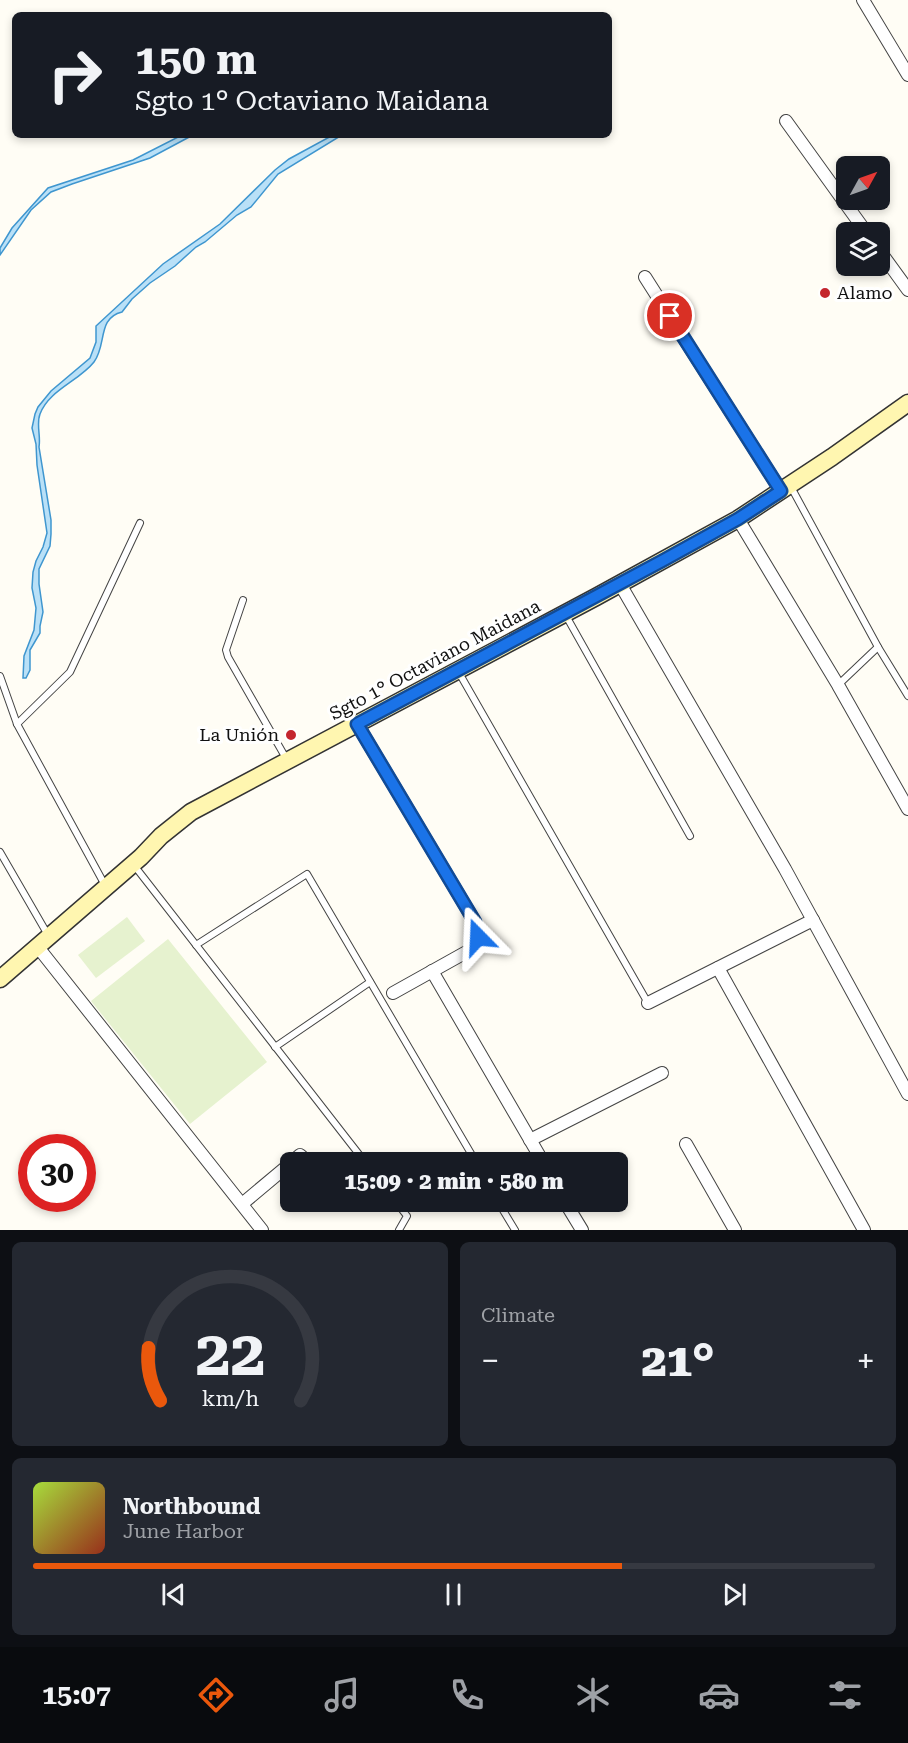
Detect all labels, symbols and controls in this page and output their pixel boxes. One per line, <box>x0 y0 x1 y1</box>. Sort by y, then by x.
text: 150 m <box>135 35 257 84</box>
icon: right <box>36 36 114 114</box>
text: Sgto 1° Octaviano Maidana <box>135 85 489 117</box>
north arrow <box>836 156 890 210</box>
map controls <box>836 156 890 276</box>
button: layers <box>836 222 890 276</box>
place label: Alamo <box>837 282 893 303</box>
marker: Alamo <box>818 286 832 300</box>
pin <box>644 290 695 341</box>
icon: arrive <box>653 299 686 332</box>
street label: Sgto 1° Octaviano Maidana <box>326 595 544 724</box>
place label: La Unión <box>199 724 279 745</box>
marker: La Unión <box>284 728 298 742</box>
position arrow <box>446 905 510 969</box>
speed limit sign: 30 <box>18 1134 96 1212</box>
text: 15:09 · 2 min · 580 m <box>344 1169 564 1194</box>
text: Climate <box>481 1303 555 1327</box>
text: 22 <box>195 1317 265 1390</box>
text: 21° <box>642 1334 715 1387</box>
text: − <box>481 1341 499 1380</box>
text: + <box>857 1341 875 1380</box>
text: km/h <box>201 1386 259 1411</box>
text: Northbound <box>123 1494 261 1519</box>
text: June Harbor <box>123 1519 244 1543</box>
icon: previous <box>157 1578 190 1611</box>
icon: pause <box>437 1578 470 1611</box>
icon: next <box>718 1578 751 1611</box>
icon: directions <box>195 1674 237 1716</box>
icon: music <box>321 1674 363 1716</box>
icon: phone <box>446 1674 488 1716</box>
icon: climate <box>572 1674 614 1716</box>
icon: car <box>698 1674 740 1716</box>
icon: filters <box>824 1674 866 1716</box>
text: 15:07 <box>42 1679 111 1711</box>

